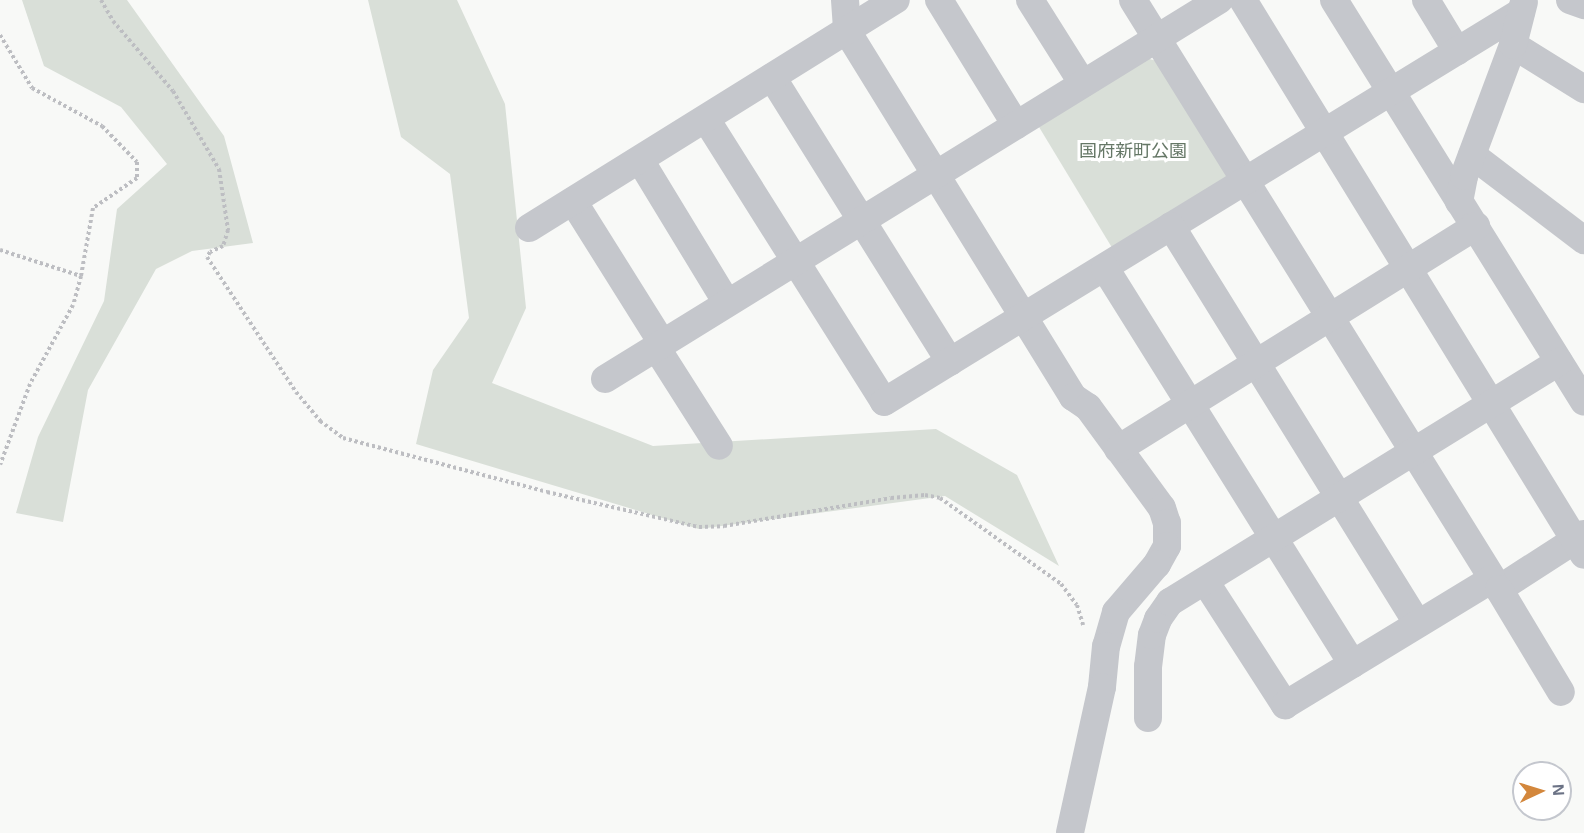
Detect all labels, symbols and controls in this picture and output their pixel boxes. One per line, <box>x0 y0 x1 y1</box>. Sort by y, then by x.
park label: 国府新町公園 <box>1079 140 1187 162</box>
north arrow <box>1512 761 1572 821</box>
text: N <box>1550 783 1567 796</box>

